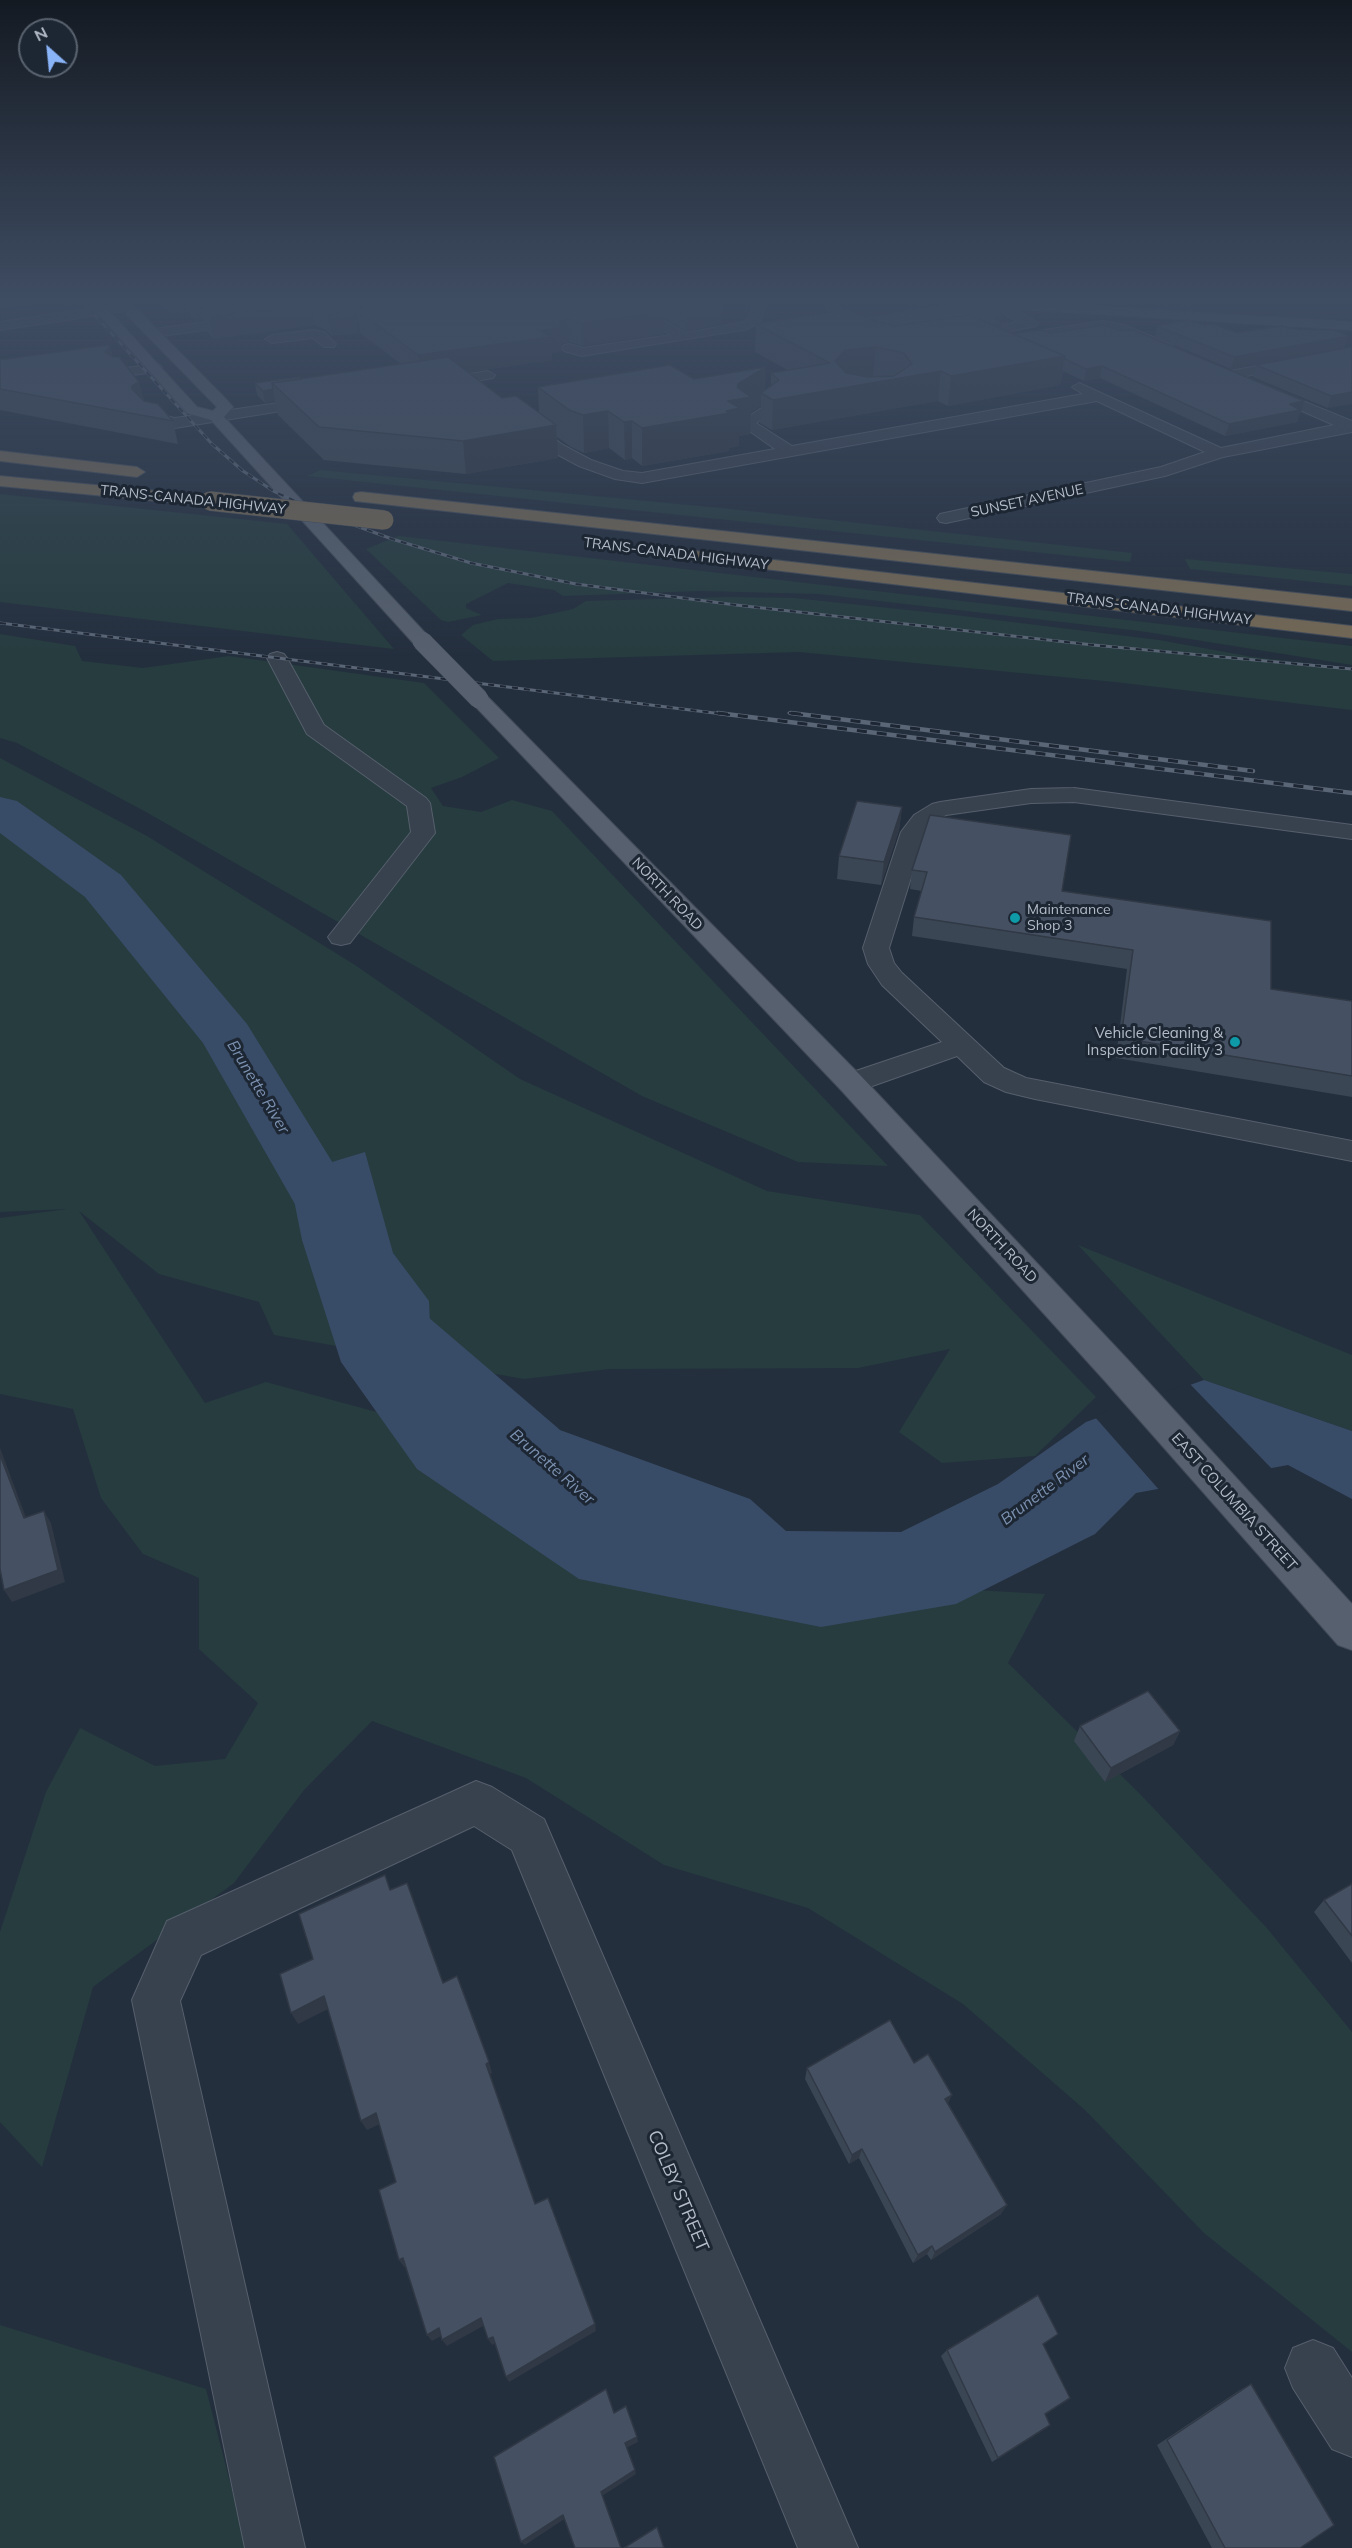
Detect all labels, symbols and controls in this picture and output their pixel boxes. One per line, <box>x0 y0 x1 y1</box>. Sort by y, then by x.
north arrow <box>18 18 78 78</box>
text: N <box>31 22 51 45</box>
street label: SUNSET AVENUE <box>969 481 1085 521</box>
street label: TRANS-CANADA HIGHWAY <box>100 482 286 518</box>
street label: TRANS-CANADA HIGHWAY <box>583 534 769 574</box>
street label: TRANS-CANADA HIGHWAY <box>1066 589 1252 629</box>
street label: NORTH ROAD <box>628 854 706 934</box>
place label: Maintenance Shop 3 <box>1027 902 1111 934</box>
marker: Maintenance Shop 3 <box>1008 911 1022 925</box>
place label: Vehicle Cleaning & Inspection Facility 3 <box>1087 1024 1223 1059</box>
marker: Vehicle Cleaning & Inspection Facility 3 <box>1228 1035 1242 1049</box>
water label: Brunette River <box>223 1037 293 1137</box>
street label: NORTH ROAD <box>964 1206 1040 1286</box>
water label: Brunette River <box>506 1425 598 1509</box>
street label: EAST COLUMBIA STREET <box>1167 1430 1301 1574</box>
water label: Brunette River <box>997 1451 1093 1529</box>
street label: COLBY STREET <box>643 2127 713 2255</box>

